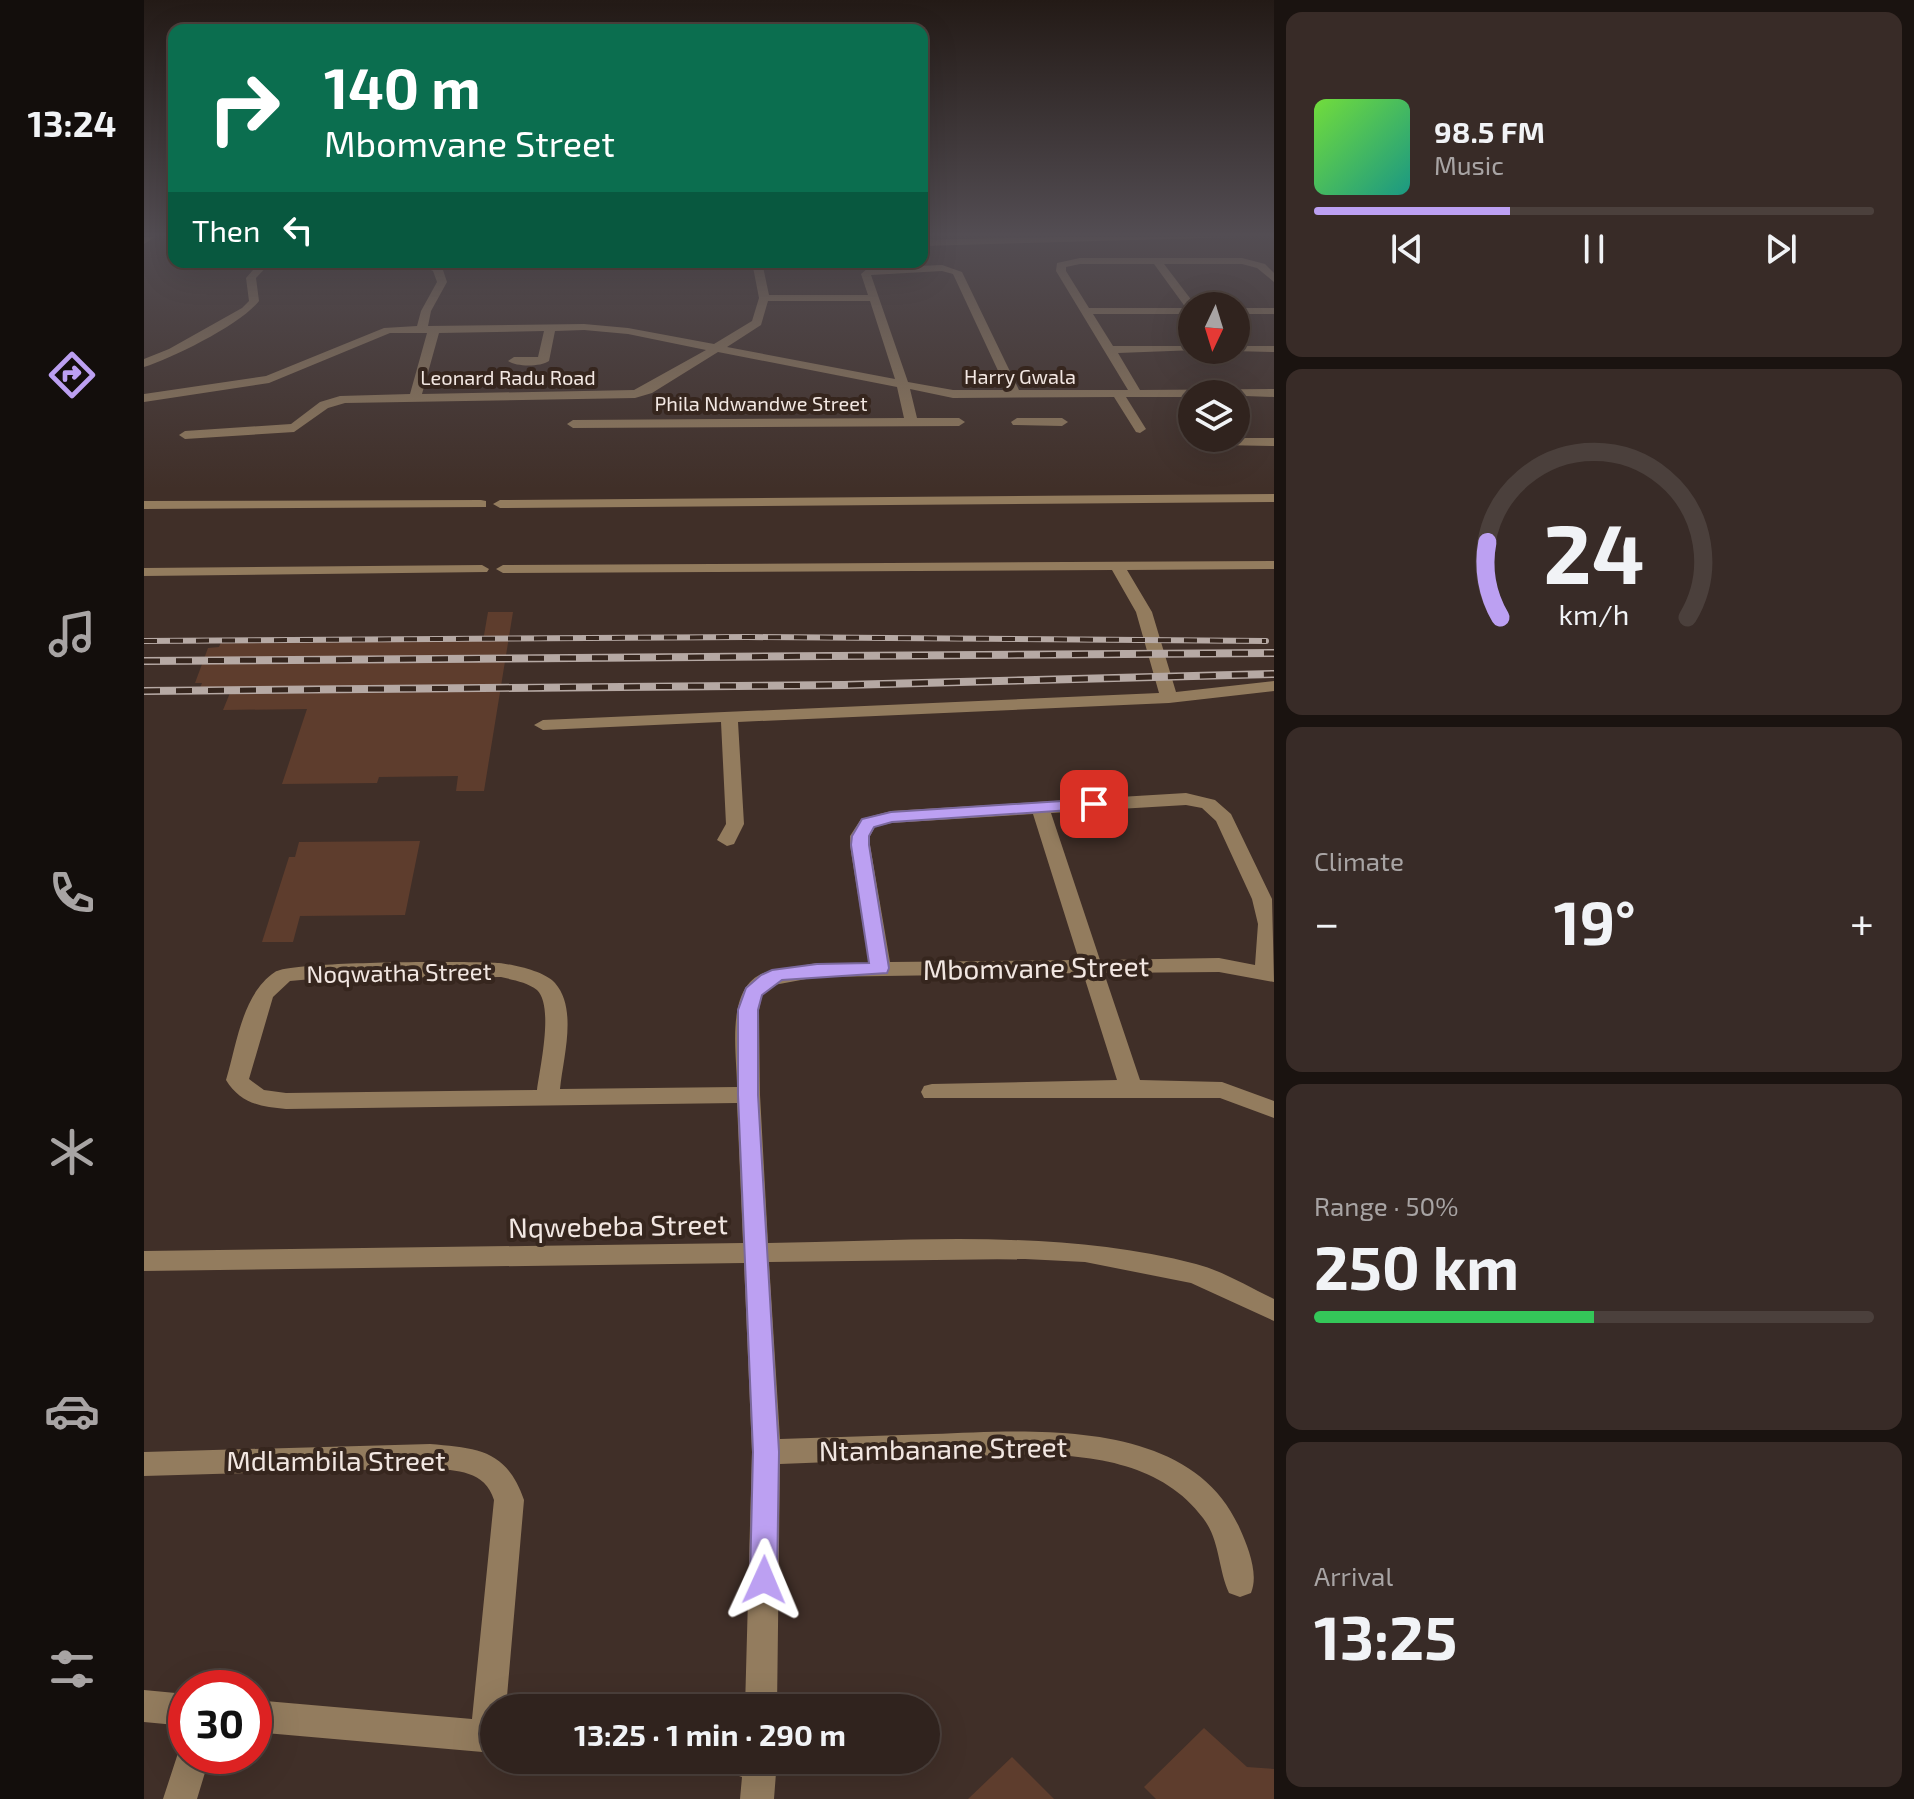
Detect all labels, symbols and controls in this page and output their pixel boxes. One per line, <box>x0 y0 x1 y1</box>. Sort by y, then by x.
text: 140 m <box>324 53 481 120</box>
icon: right <box>192 56 296 160</box>
text: 13:24 <box>27 101 117 144</box>
text: 98.5 FM <box>1434 113 1545 149</box>
text: Mbomvane Street <box>324 121 615 164</box>
text: Music <box>1434 149 1504 180</box>
icon: left <box>276 208 320 252</box>
text: Then <box>192 212 260 248</box>
icon: previous <box>1385 227 1429 271</box>
icon: pause <box>1572 227 1616 271</box>
icon: next <box>1759 227 1803 271</box>
north arrow <box>1178 292 1250 364</box>
map controls <box>1178 292 1250 452</box>
icon: directions <box>44 347 100 403</box>
street label: Harry Gwala <box>964 364 1076 388</box>
street label: Leonard Radu Road <box>420 365 596 389</box>
button: layers <box>1178 380 1250 452</box>
street label: Phila Ndwandwe Street <box>655 391 868 415</box>
text: 24 <box>1543 501 1645 601</box>
text: km/h <box>1559 596 1629 631</box>
icon: music <box>44 606 100 662</box>
pin <box>1060 770 1128 838</box>
icon: arrive <box>1072 782 1116 826</box>
text: Climate <box>1314 845 1404 876</box>
icon: phone <box>44 865 100 921</box>
text: 19° <box>1554 885 1636 957</box>
text: − <box>1314 895 1340 948</box>
text: + <box>1850 895 1874 948</box>
street label: Mbomvane Street <box>923 948 1149 986</box>
street label: Noqwatha Street <box>306 956 492 988</box>
icon: climate <box>44 1124 100 1180</box>
text: Range · 50% <box>1314 1190 1458 1221</box>
street label: Nqwebeba Street <box>508 1206 728 1244</box>
text: 250 km <box>1314 1230 1519 1302</box>
icon: car <box>44 1383 100 1439</box>
street label: Ntambanane Street <box>818 1429 1068 1467</box>
street label: Mdlambila Street <box>226 1443 446 1477</box>
position arrow <box>722 1538 806 1622</box>
text: Arrival <box>1314 1560 1393 1591</box>
text: 13:25 <box>1314 1600 1457 1672</box>
icon: filters <box>44 1641 100 1697</box>
speed limit sign: 30 <box>168 1670 272 1774</box>
text: 13:25 · 1 min · 290 m <box>574 1716 846 1752</box>

